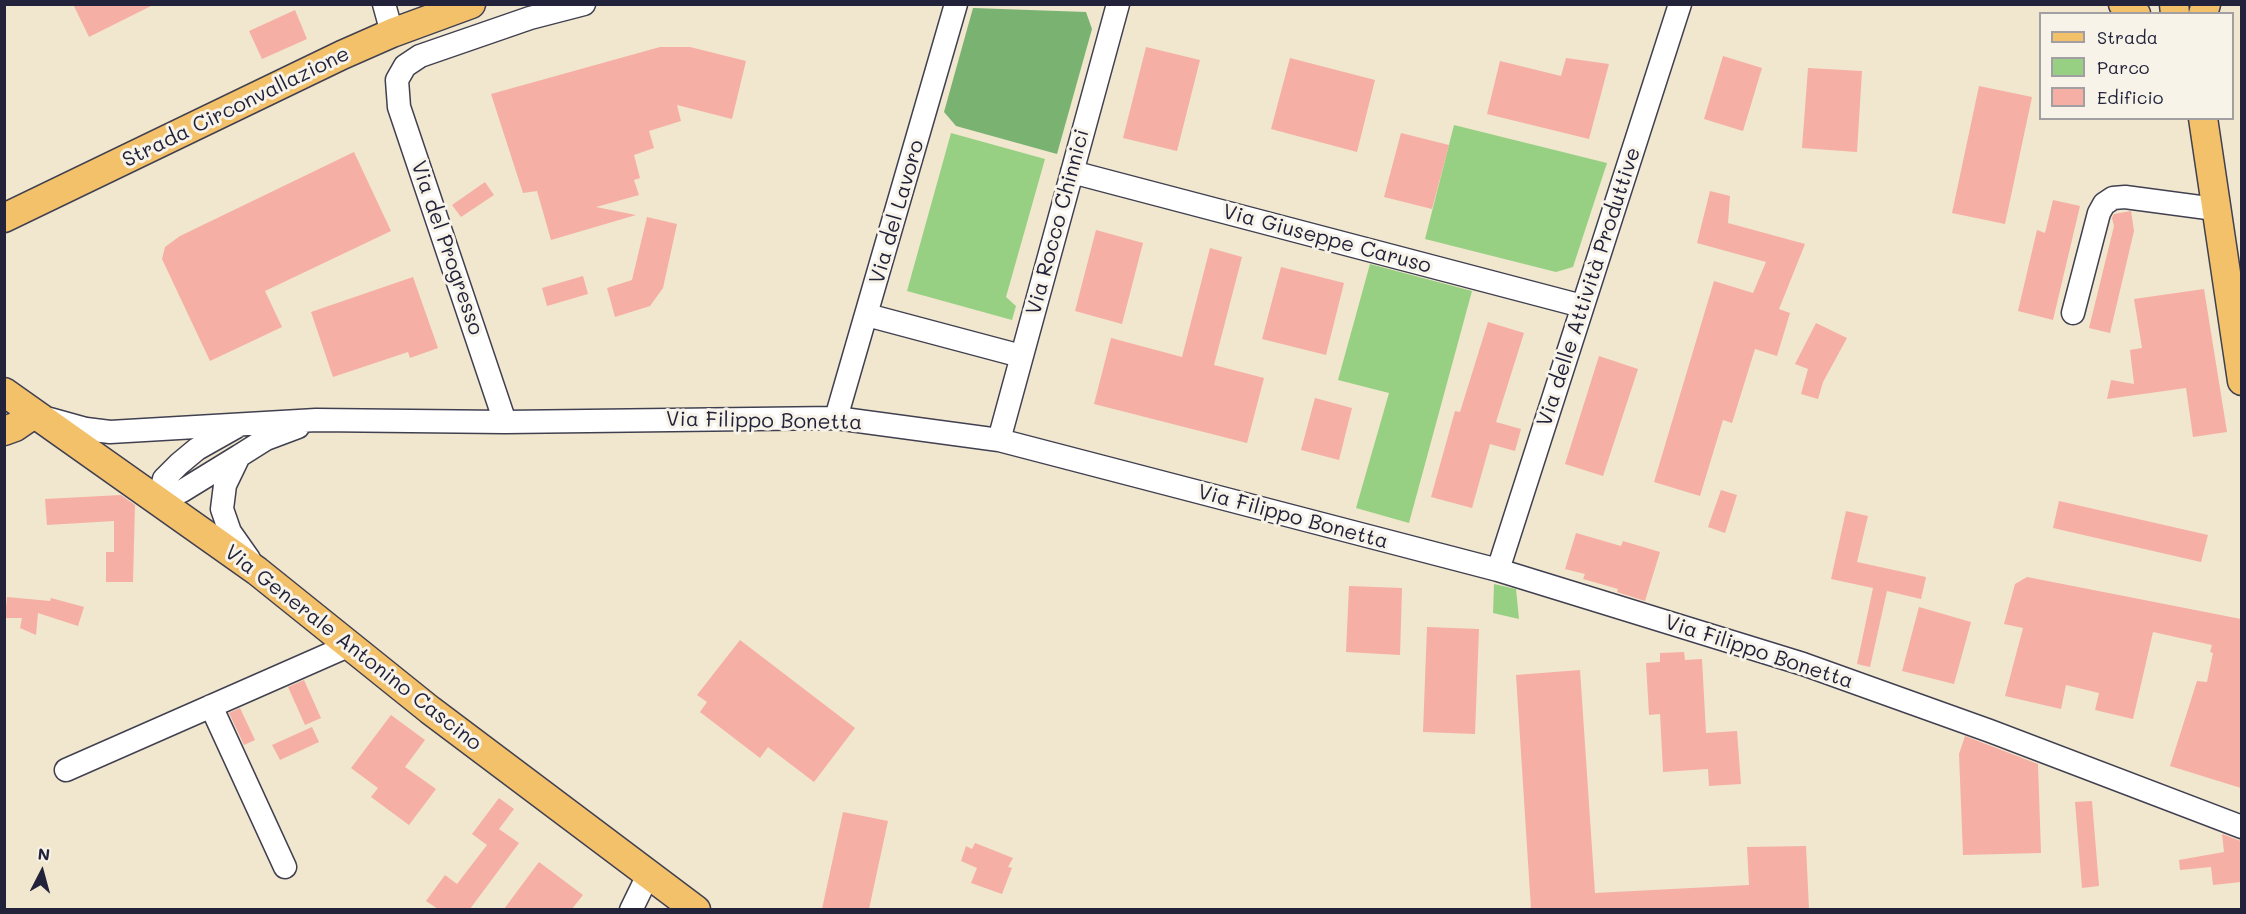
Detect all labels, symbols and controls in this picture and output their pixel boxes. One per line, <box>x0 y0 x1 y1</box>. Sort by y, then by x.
legend <box>2039 12 2234 120</box>
text: Strada <box>2097 25 2158 49</box>
street label: Strada Circonvallazione <box>118 41 354 173</box>
text: Parco <box>2097 55 2150 79</box>
text: Edificio <box>2097 85 2164 109</box>
street label: Via Rocco Chinnici <box>1021 126 1095 318</box>
street label: Via del Lavoro <box>864 137 930 287</box>
street label: Via delle Attività Produttive <box>1532 144 1646 430</box>
street label: Via del Progresso <box>405 158 489 338</box>
street label: Via Giuseppe Caruso <box>1220 199 1434 279</box>
street label: Via Filippo Bonetta <box>666 407 862 435</box>
street label: Via Filippo Bonetta <box>1195 479 1391 555</box>
street label: Via Generale Antonino Cascino <box>219 540 487 756</box>
street label: Via Filippo Bonetta <box>1662 610 1856 694</box>
north arrow <box>12 842 72 902</box>
text: N <box>37 843 51 865</box>

